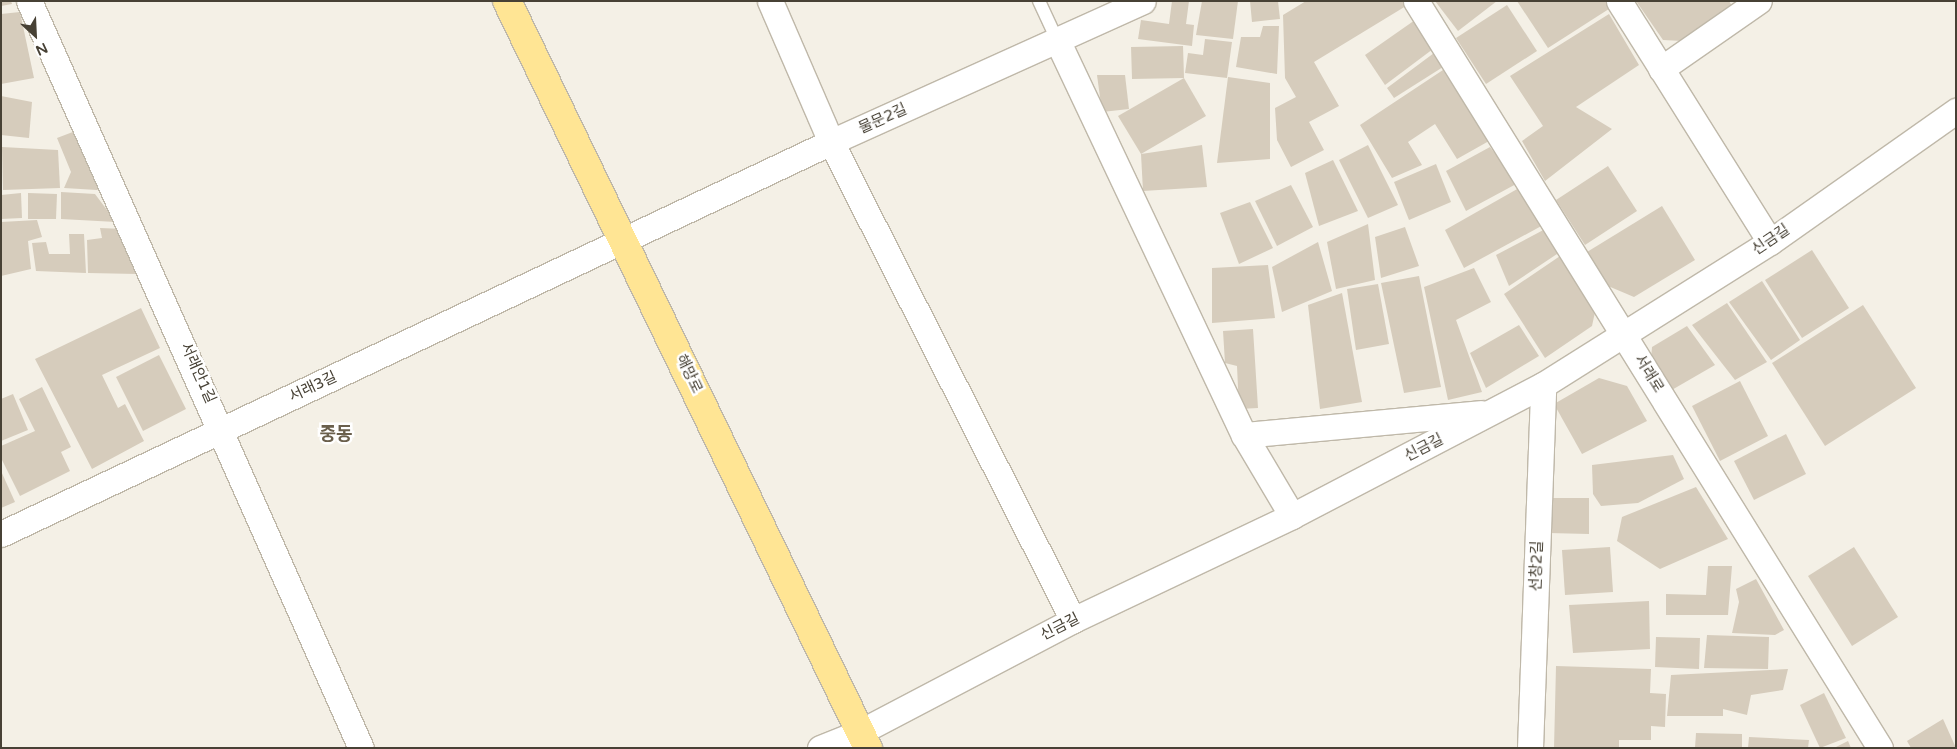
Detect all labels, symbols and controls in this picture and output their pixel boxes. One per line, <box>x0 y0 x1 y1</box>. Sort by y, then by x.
north arrow <box>10 10 60 60</box>
text: N <box>33 39 50 59</box>
street label: 물문2길 <box>856 100 910 138</box>
street label: 신금길 <box>1749 221 1793 259</box>
street label: 서래안1길 <box>177 340 219 406</box>
street label: 해망로 <box>672 351 706 397</box>
street label: 서래로 <box>1630 352 1668 396</box>
street label: 서래3길 <box>286 368 340 406</box>
district label: 중동 <box>319 423 353 445</box>
street label: 신금길 <box>1401 431 1447 465</box>
street label: 선창2길 <box>1527 540 1547 592</box>
street label: 신금길 <box>1037 610 1083 644</box>

